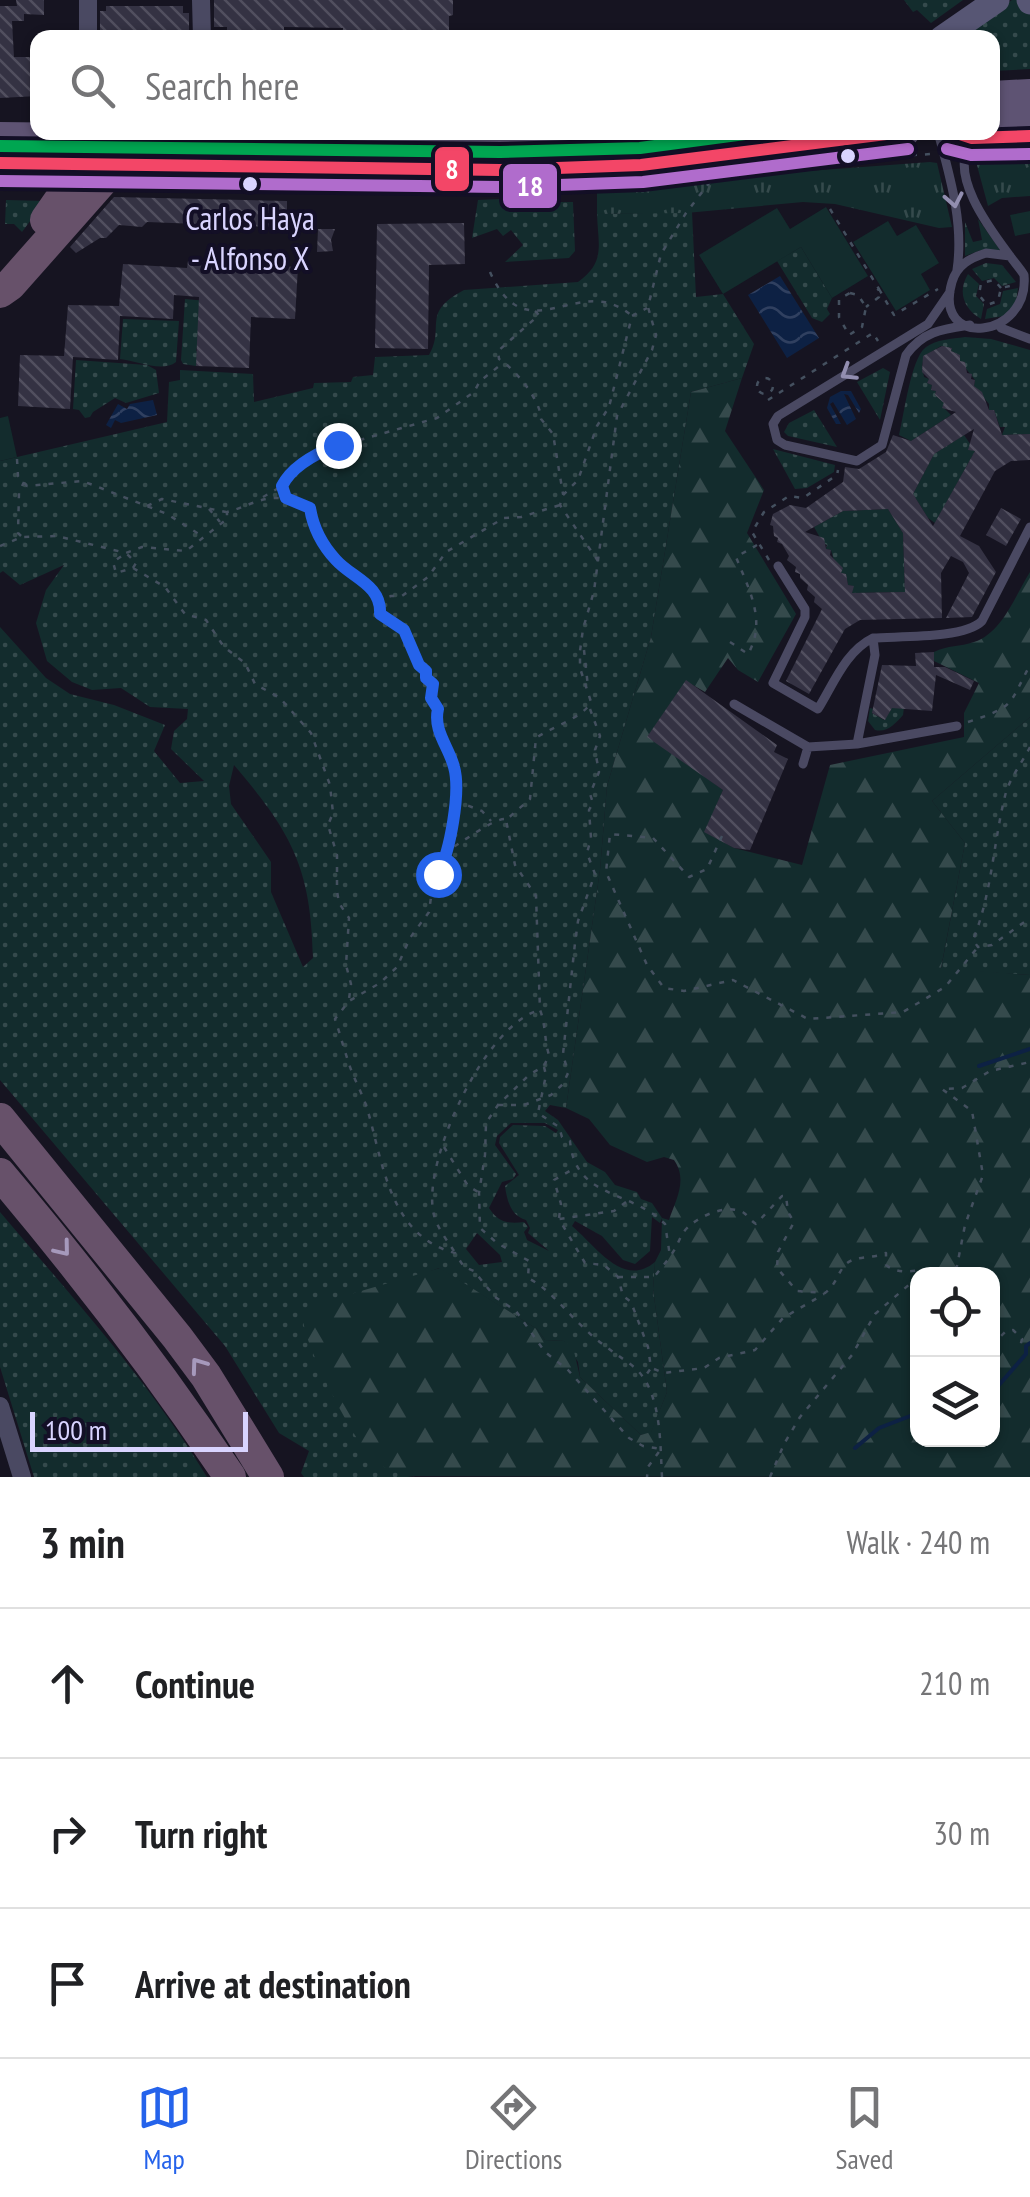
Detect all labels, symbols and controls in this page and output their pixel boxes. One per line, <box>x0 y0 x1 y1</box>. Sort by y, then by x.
search box <box>30 30 1000 140</box>
icon: search <box>65 58 120 113</box>
text: Search here <box>145 61 299 110</box>
line badge: 8 <box>433 145 471 193</box>
unlabelled marker <box>838 146 858 166</box>
text: 8 <box>445 150 459 187</box>
line badge: 18 <box>501 162 559 210</box>
text: 18 <box>517 167 543 204</box>
marker: Carlos Haya - Alfonso X <box>240 174 260 194</box>
one-way arrow <box>943 192 964 208</box>
place label: Carlos Haya - Alfonso X <box>185 197 315 279</box>
one-way arrow <box>841 361 859 380</box>
route end <box>316 423 362 469</box>
route start <box>416 852 462 898</box>
one-way arrow <box>51 1237 69 1255</box>
map controls <box>910 1267 1000 1447</box>
button: locate <box>910 1267 1000 1357</box>
button: layers <box>910 1357 1000 1447</box>
one-way arrow <box>192 1358 209 1376</box>
scale bar <box>30 1407 248 1452</box>
text: 100 m <box>45 1411 107 1448</box>
text: 3 min <box>40 1515 125 1570</box>
text: Walk · 240 m <box>846 1521 990 1563</box>
icon: ahead <box>40 1656 95 1711</box>
text: Continue <box>135 1659 255 1708</box>
text: 210 m <box>919 1662 990 1704</box>
icon: right <box>40 1806 95 1861</box>
text: Turn right <box>135 1809 267 1858</box>
text: 30 m <box>934 1812 990 1854</box>
icon: arrive <box>40 1956 95 2011</box>
text: Arrive at destination <box>135 1959 411 2008</box>
tab: Map <box>137 2080 192 2177</box>
tab: Directions <box>465 2080 562 2177</box>
tab: Saved <box>836 2080 893 2177</box>

